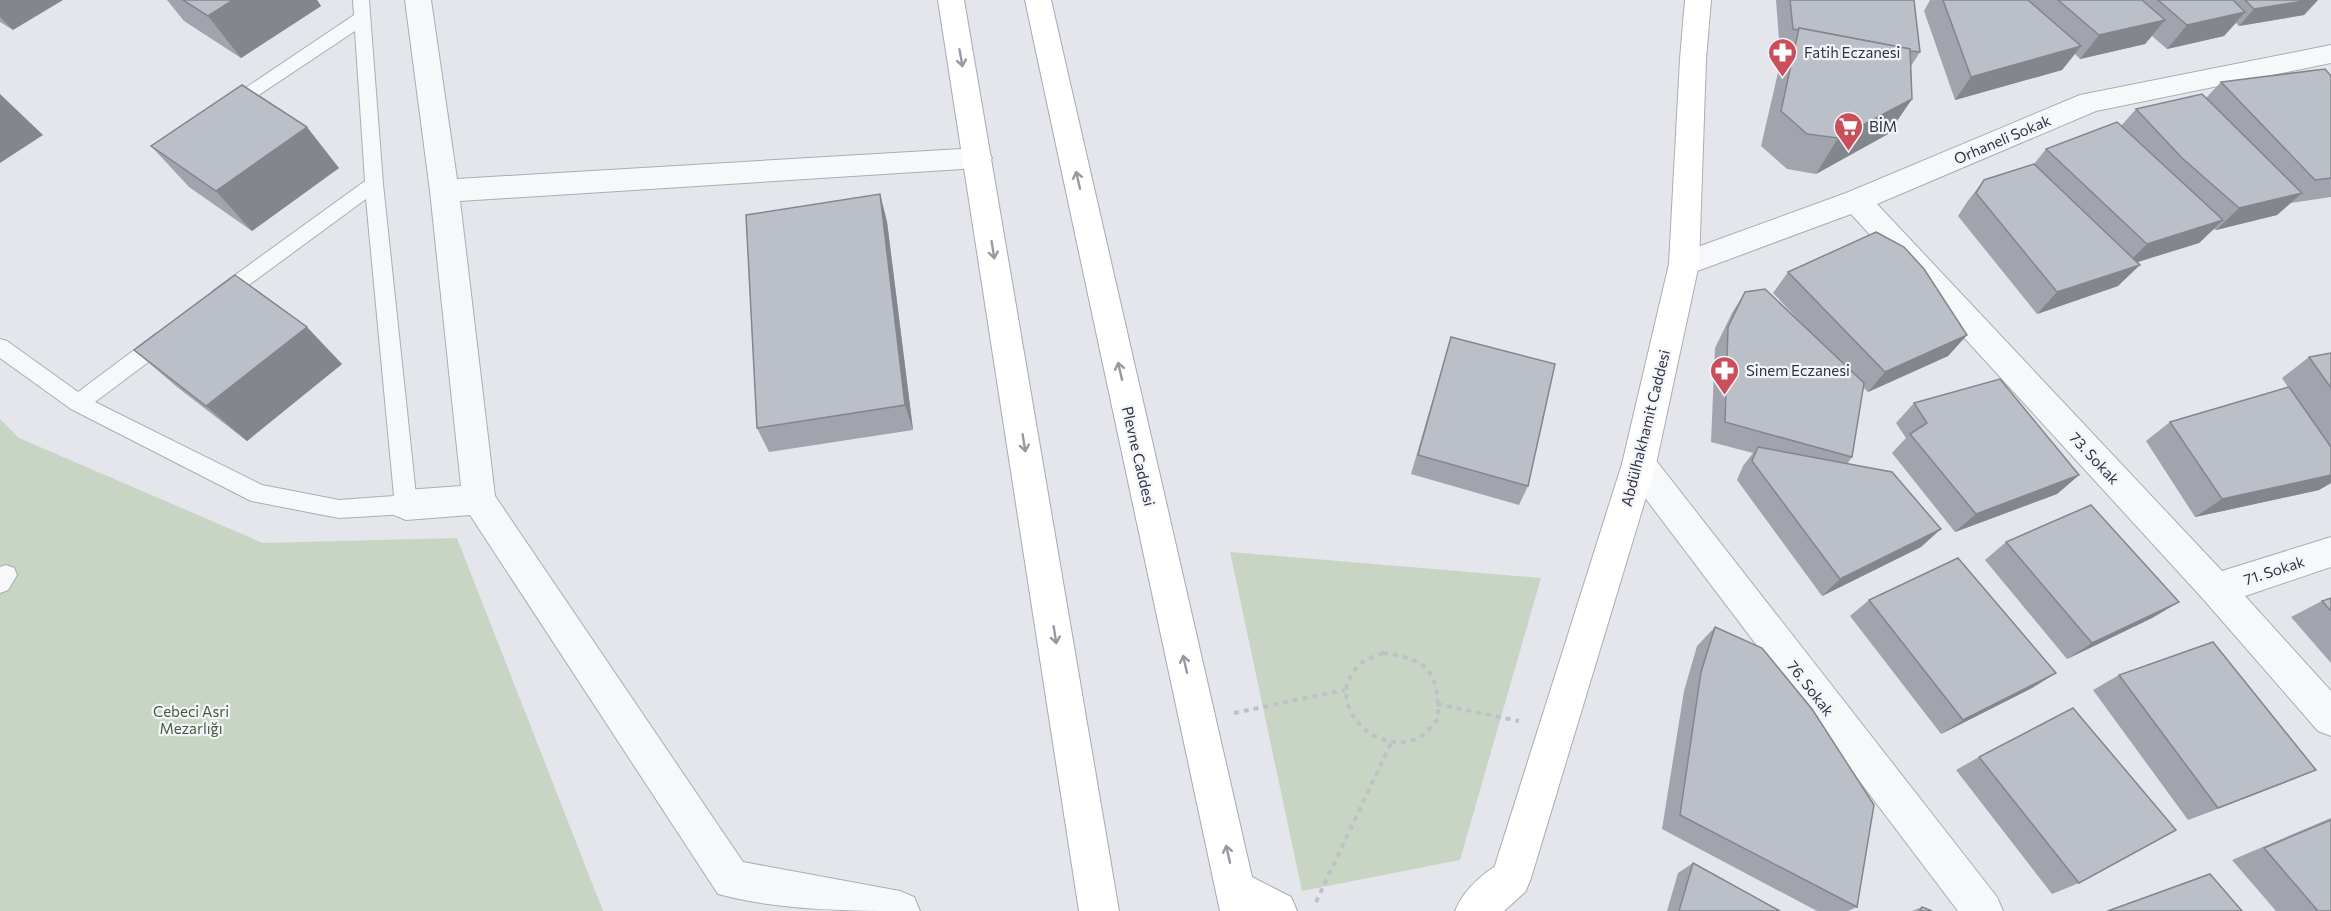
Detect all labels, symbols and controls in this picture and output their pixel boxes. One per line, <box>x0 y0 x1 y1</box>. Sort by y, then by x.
pharmacy icon: Fatih Eczanesi <box>1767 36 1799 78</box>
place label: Fatih Eczanesi <box>1804 43 1900 61</box>
one-way arrow <box>956 47 967 67</box>
supermarket icon: BİM <box>1832 110 1864 152</box>
street label: Orhaneli Sokak <box>1951 110 2053 168</box>
place label: BİM <box>1869 117 1897 135</box>
one-way arrow <box>1072 171 1083 191</box>
one-way arrow <box>987 240 998 259</box>
street label: Abdülhakhamit Caddesi <box>1617 348 1673 508</box>
pharmacy icon: Sinem Eczanesi <box>1709 354 1741 396</box>
one-way arrow <box>1114 361 1126 380</box>
place label: Sinem Eczanesi <box>1746 361 1850 379</box>
street label: Plevne Caddesi <box>1119 404 1159 508</box>
street label: 73. Sokak <box>2066 428 2124 488</box>
one-way arrow <box>1018 432 1029 452</box>
street label: 71. Sokak <box>2241 552 2307 588</box>
one-way arrow <box>1050 625 1061 644</box>
one-way arrow <box>1179 654 1191 673</box>
street label: 76. Sokak <box>1784 657 1838 719</box>
park label: Cebeci Asri Mezarlığı <box>153 702 229 737</box>
one-way arrow <box>1221 845 1233 864</box>

